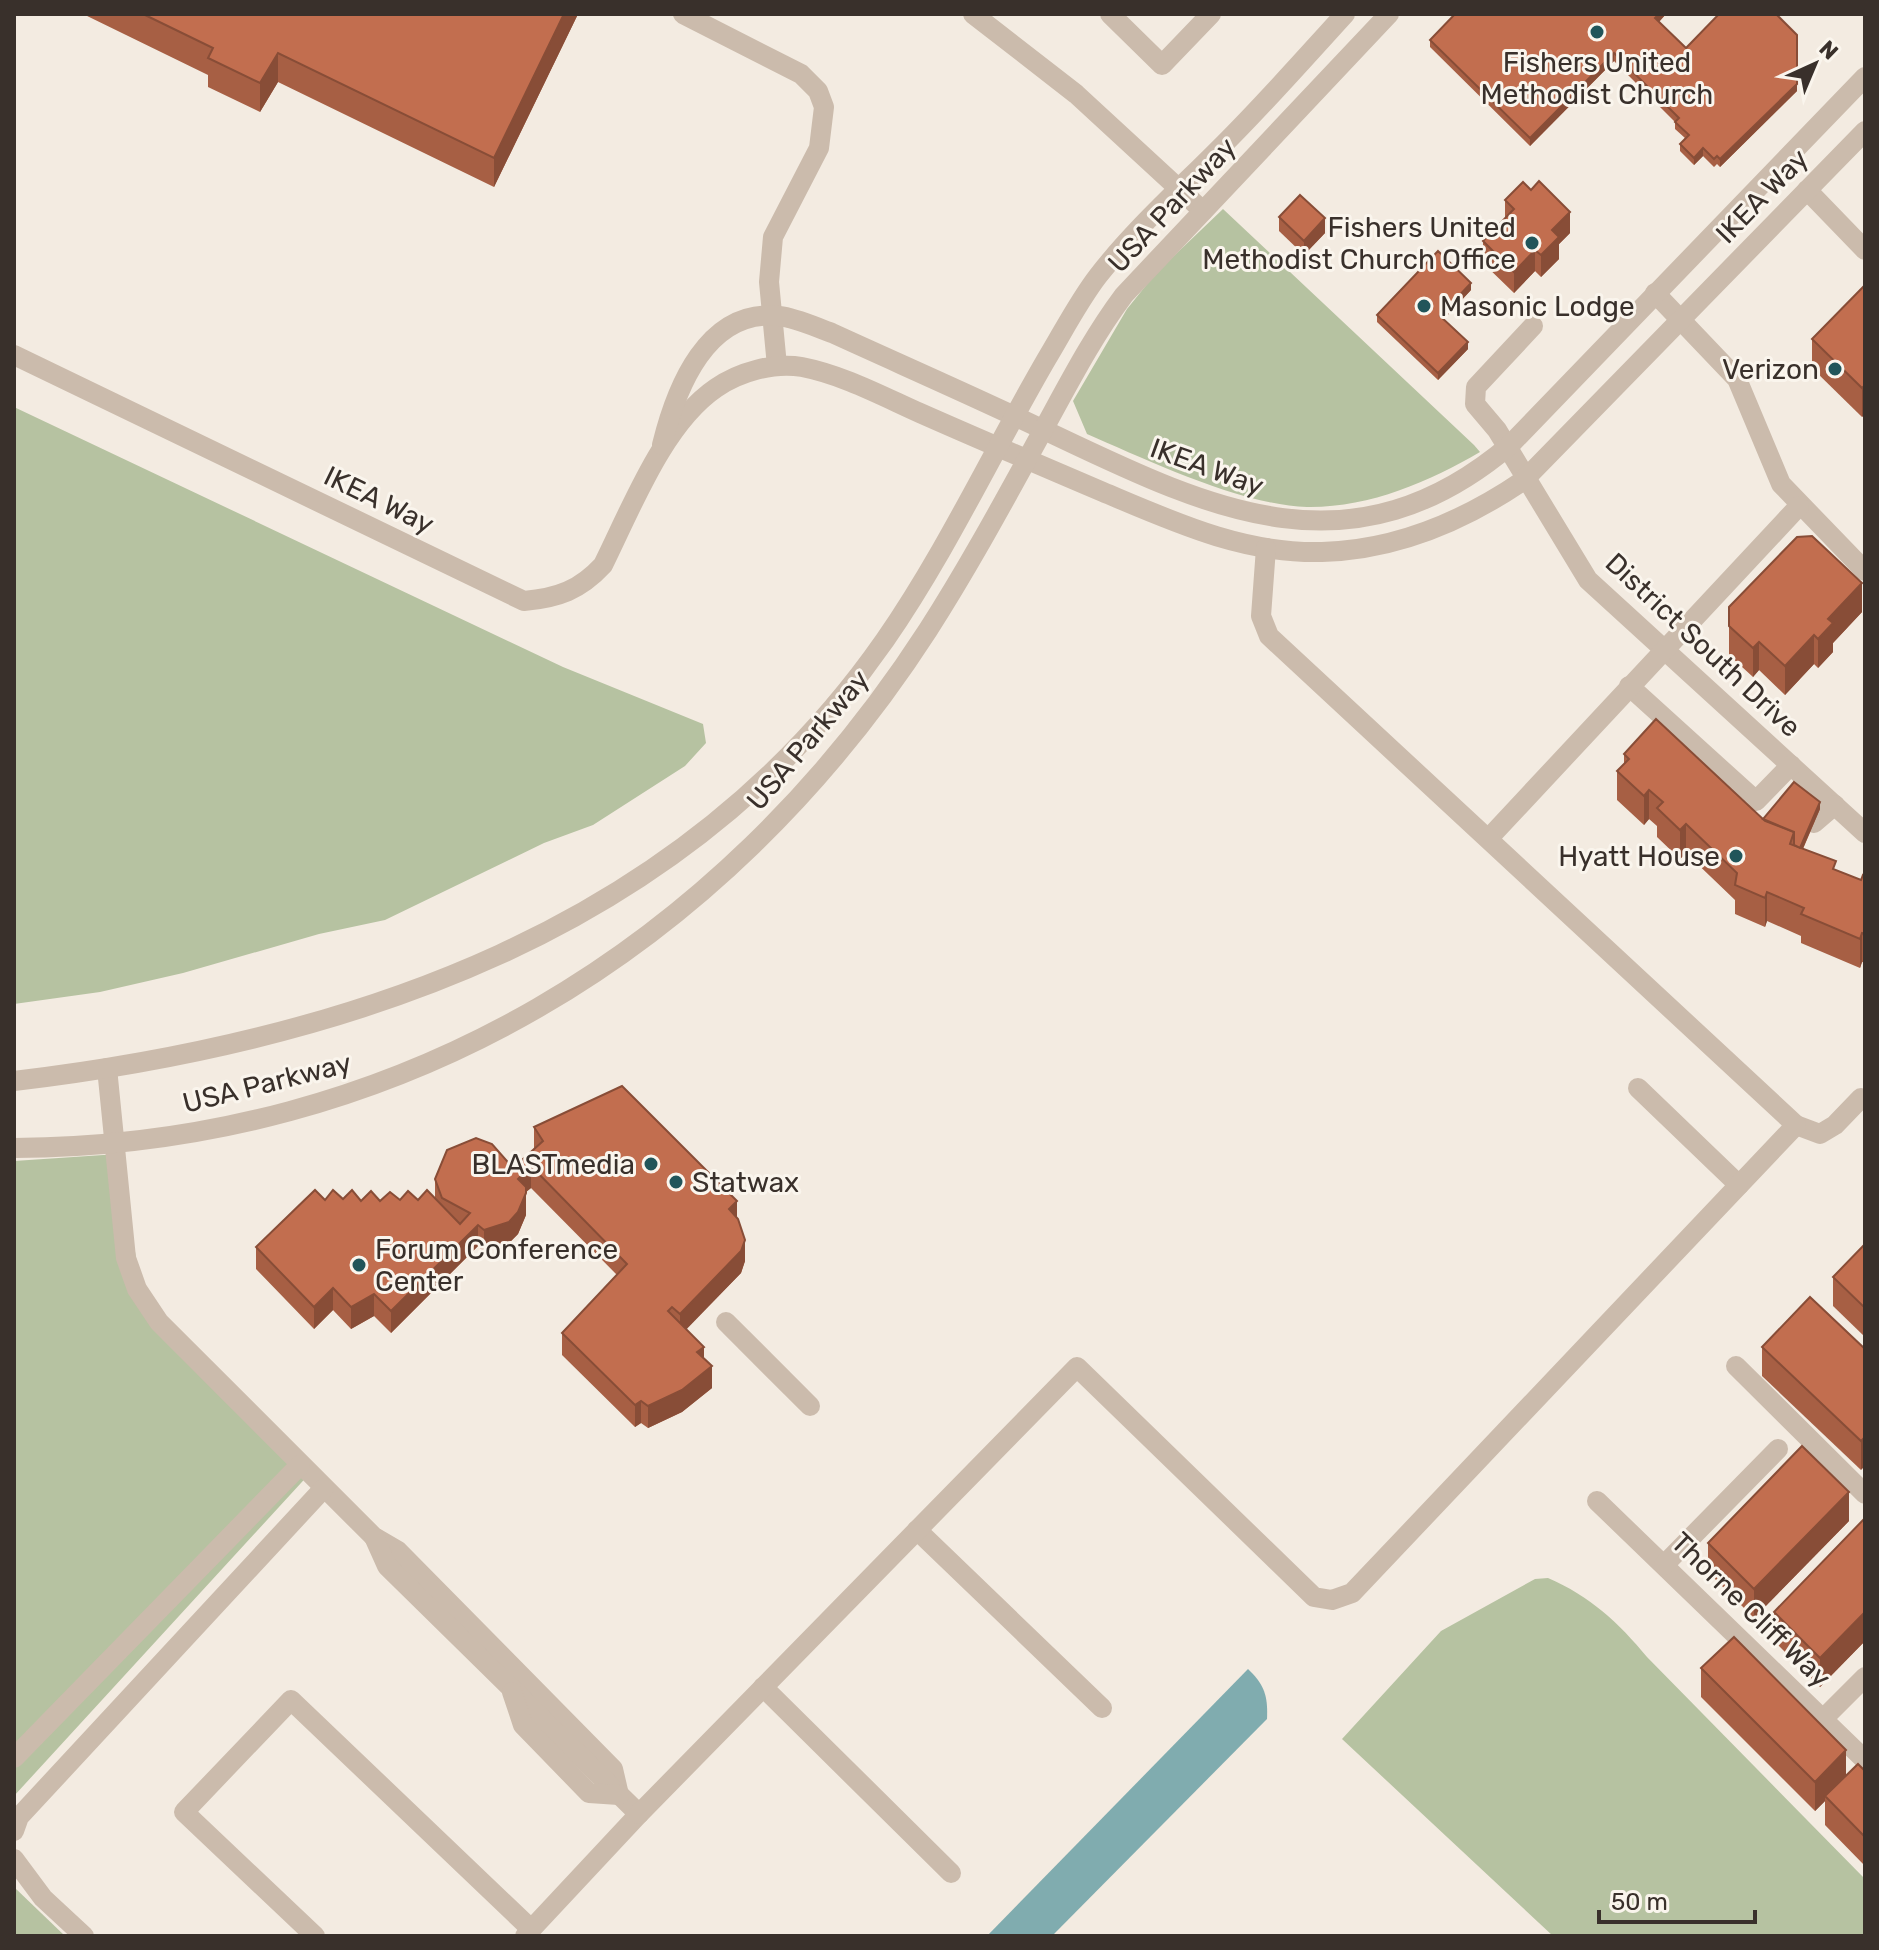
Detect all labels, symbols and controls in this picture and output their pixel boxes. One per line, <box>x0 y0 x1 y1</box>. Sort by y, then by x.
marker: Fishers United Methodist Church <box>1588 23 1606 41</box>
north arrow <box>1775 24 1855 104</box>
text: N <box>1813 35 1844 65</box>
place label: Fishers United Methodist Church <box>1481 46 1713 111</box>
street label: USA Parkway <box>1101 131 1243 279</box>
street label: IKEA Way <box>1709 142 1815 250</box>
place label: Fishers United Methodist Church Office <box>1202 211 1516 276</box>
marker: Fishers United Methodist Church Office <box>1523 234 1541 252</box>
place label: Masonic Lodge <box>1440 290 1635 323</box>
marker: Masonic Lodge <box>1415 297 1433 315</box>
place label: Verizon <box>1722 353 1819 386</box>
marker: Verizon <box>1826 360 1844 378</box>
street label: IKEA Way <box>1146 431 1268 503</box>
street label: IKEA Way <box>319 459 439 541</box>
street label: District South Drive <box>1599 546 1807 744</box>
street label: USA Parkway <box>740 663 876 817</box>
place label: Hyatt House <box>1558 840 1720 873</box>
marker: Hyatt House <box>1727 847 1745 865</box>
street label: USA Parkway <box>179 1046 355 1120</box>
place label: BLASTmedia <box>471 1148 635 1181</box>
marker: BLASTmedia <box>642 1155 660 1173</box>
place label: Statwax <box>692 1166 799 1199</box>
marker: Statwax <box>667 1173 685 1191</box>
place label: Forum Conference Center <box>375 1233 618 1298</box>
marker: Forum Conference Center <box>350 1256 368 1274</box>
street label: Thorne Cliff Way <box>1664 1526 1838 1694</box>
scale bar <box>1599 1874 1755 1924</box>
text: 50 m <box>1611 1888 1668 1916</box>

